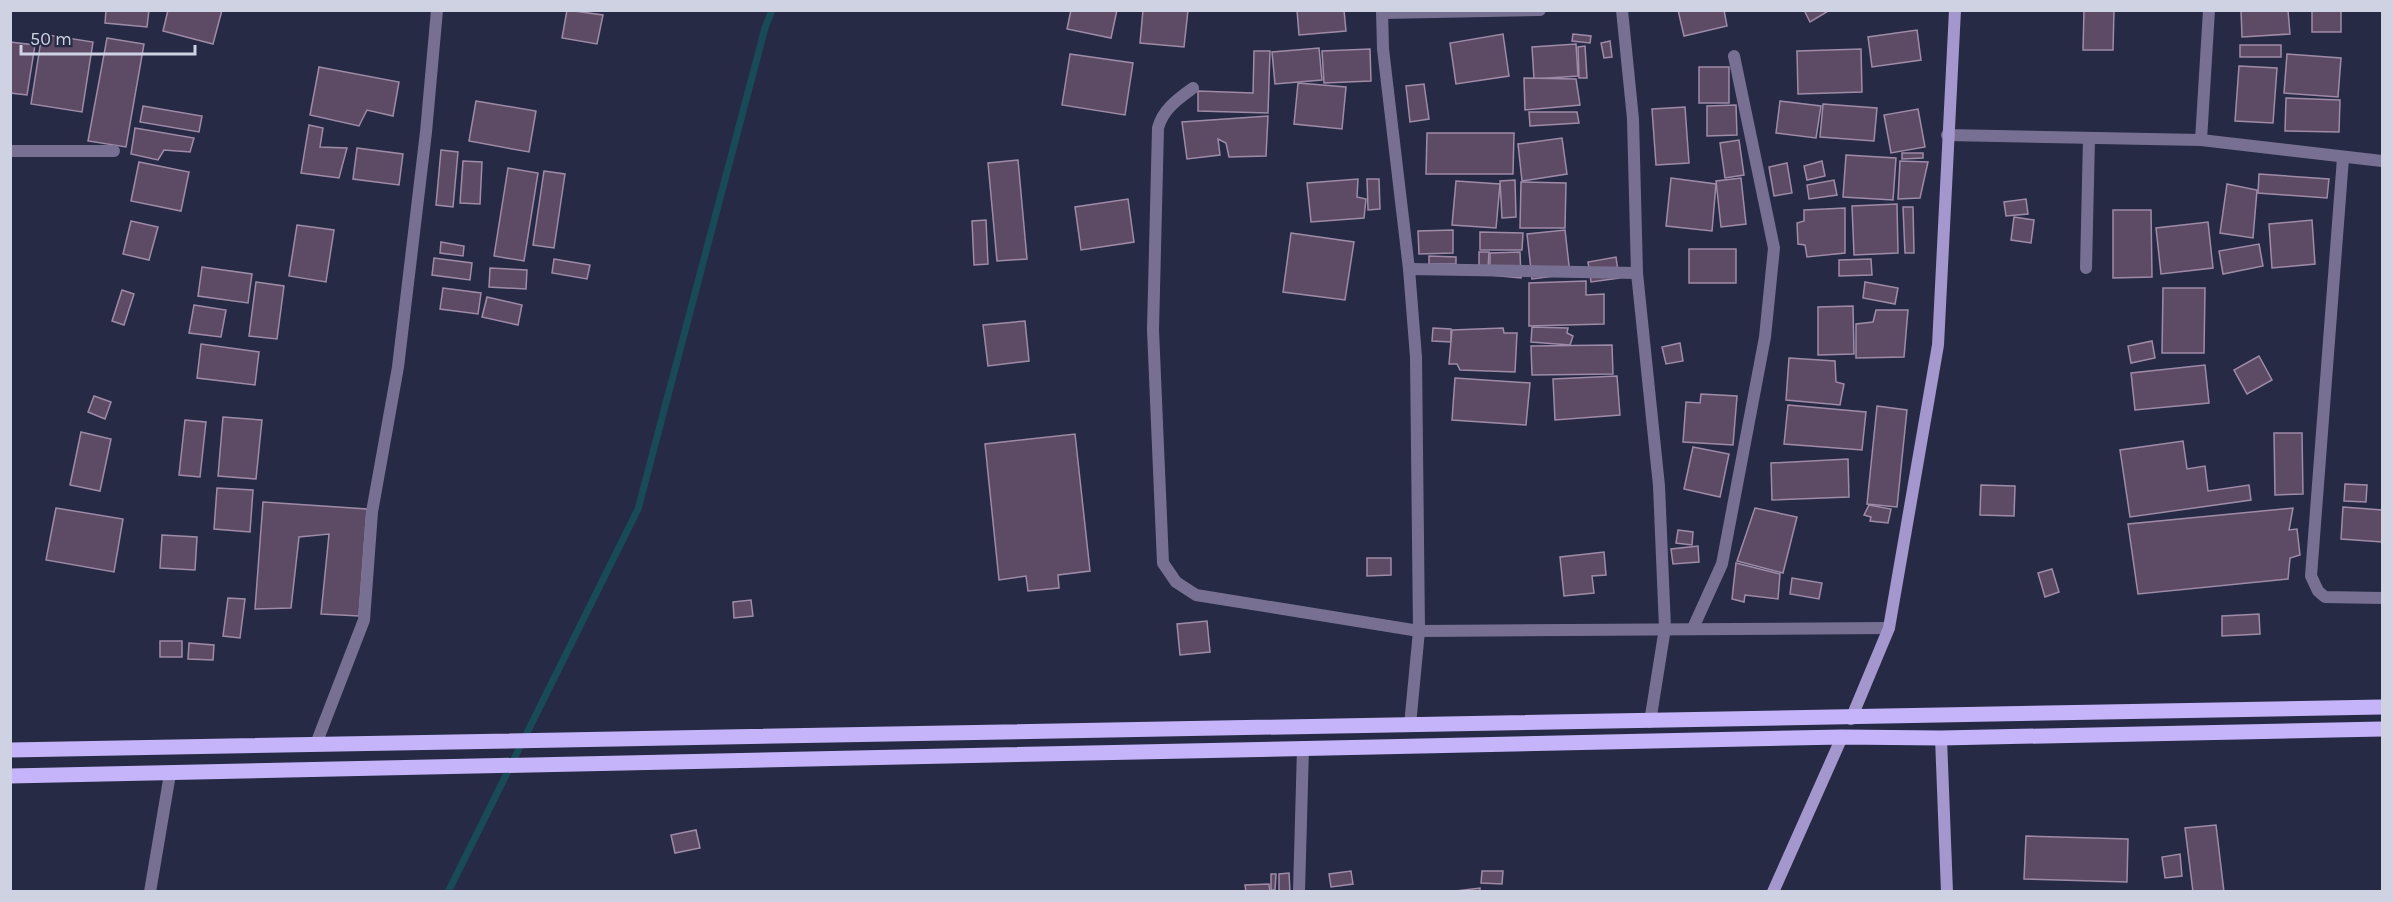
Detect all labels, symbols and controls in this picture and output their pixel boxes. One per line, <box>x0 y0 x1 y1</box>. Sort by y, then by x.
scale bar <box>21 18 195 56</box>
text: 50 m <box>30 28 72 50</box>

